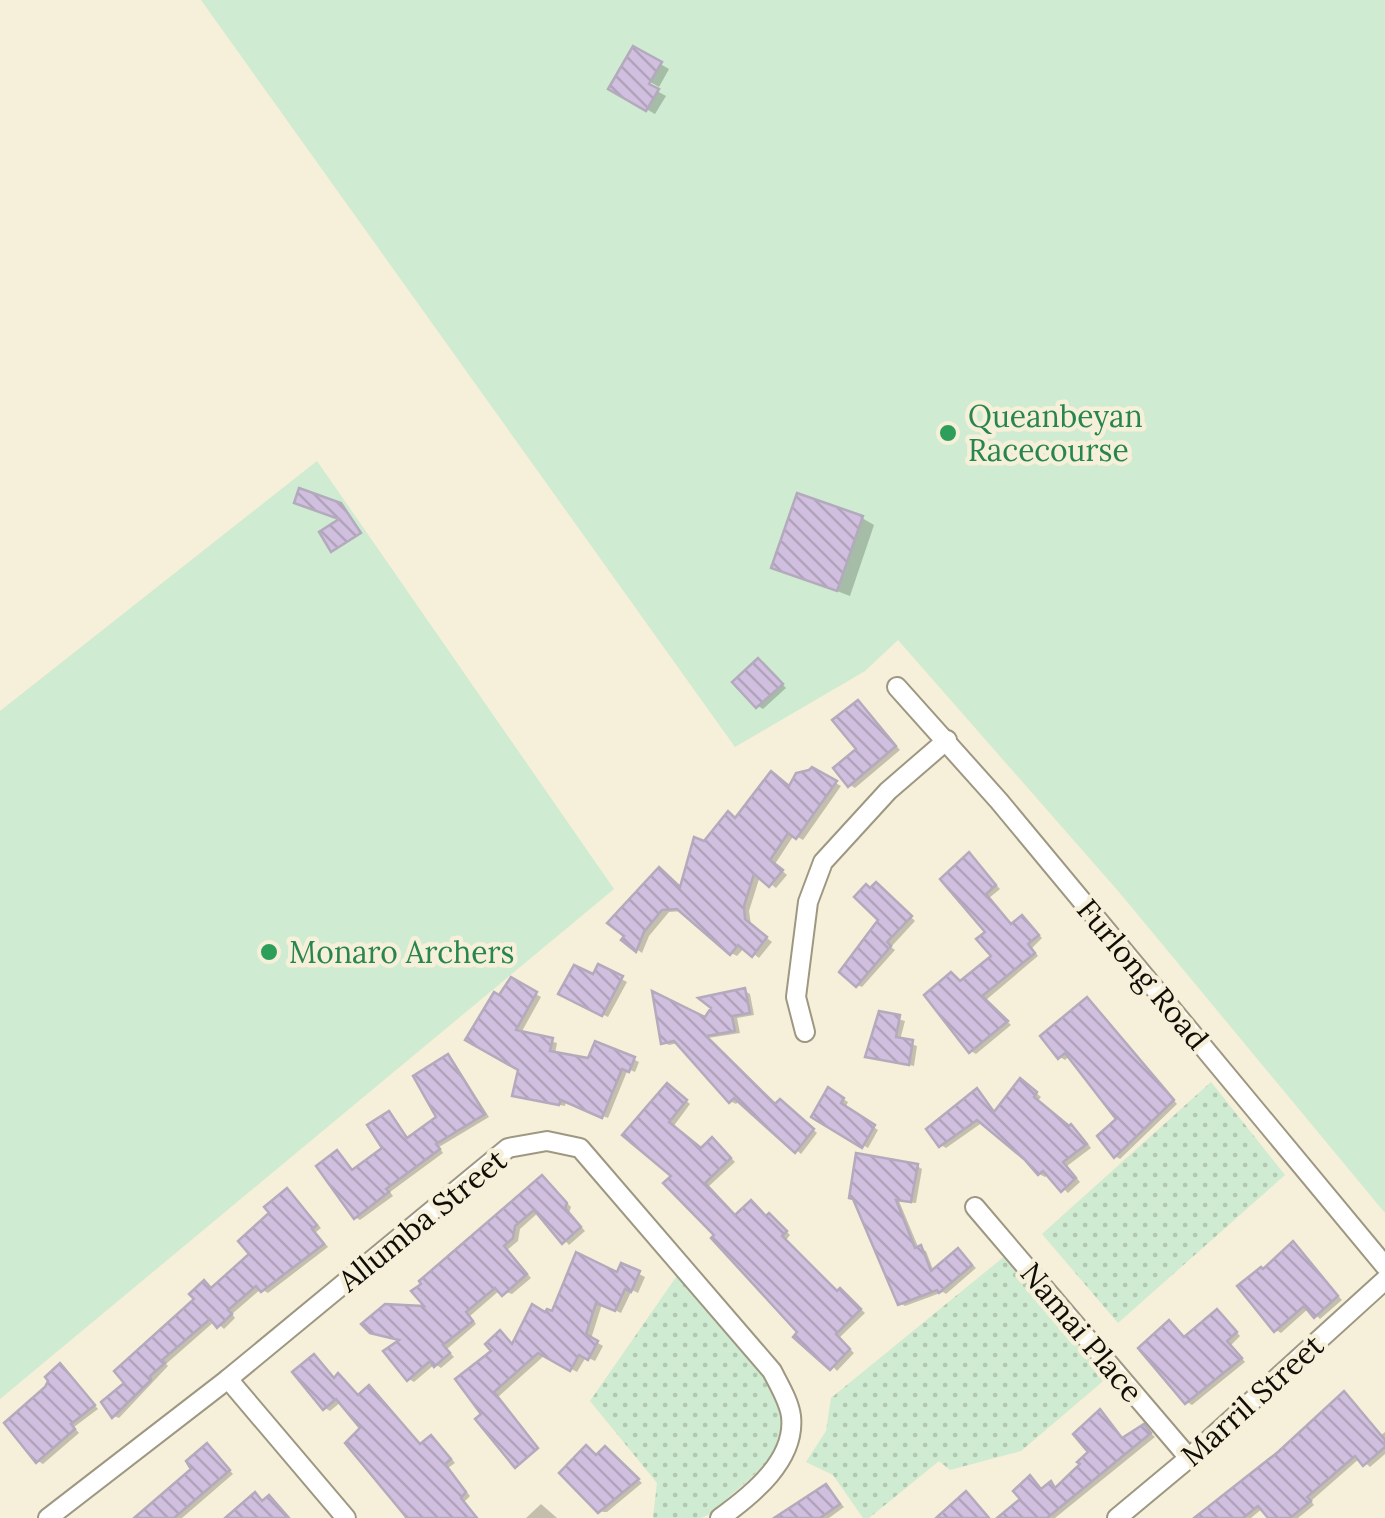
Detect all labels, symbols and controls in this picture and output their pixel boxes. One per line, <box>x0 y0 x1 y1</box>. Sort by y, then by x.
place label: Queanbeyan Racecourse <box>968 397 1143 469</box>
marker: Queanbeyan Racecourse <box>937 422 959 444</box>
street label: Furlong Road <box>1068 891 1217 1058</box>
place label: Monaro Archers <box>289 933 514 971</box>
marker: Monaro Archers <box>258 941 280 963</box>
street label: Allumba Street <box>329 1140 514 1300</box>
street label: Namai Place <box>1013 1254 1151 1410</box>
street label: Marril Street <box>1173 1326 1331 1474</box>

